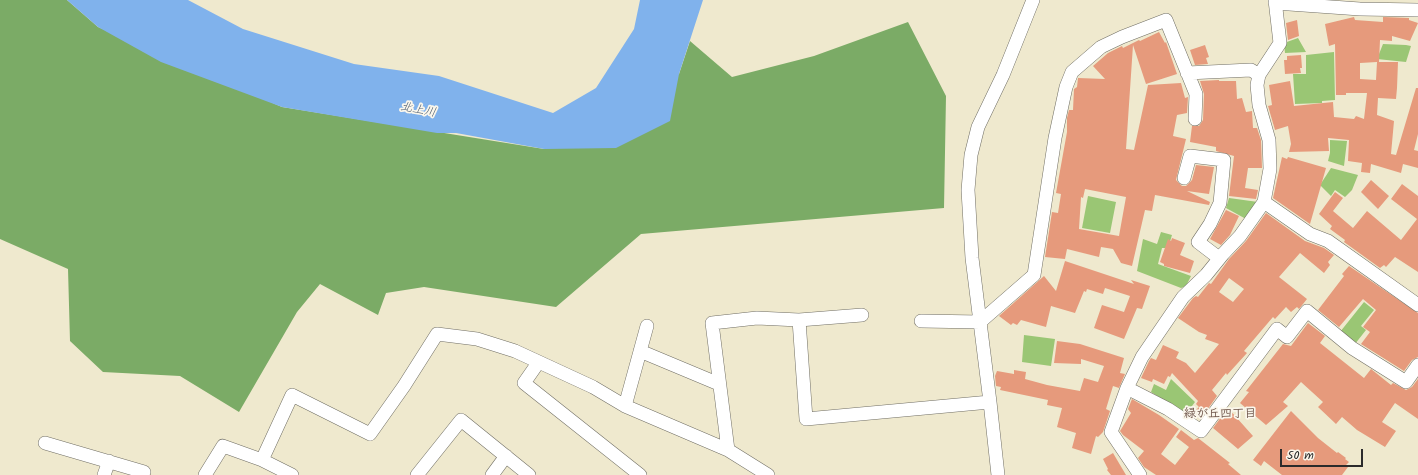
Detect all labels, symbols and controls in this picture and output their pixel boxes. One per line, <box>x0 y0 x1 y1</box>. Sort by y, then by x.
water label: 北上川 <box>399 100 437 122</box>
district label: 緑が丘四丁目 <box>1184 408 1256 422</box>
scale bar <box>1282 441 1365 467</box>
text: 50 m <box>1287 446 1314 465</box>

